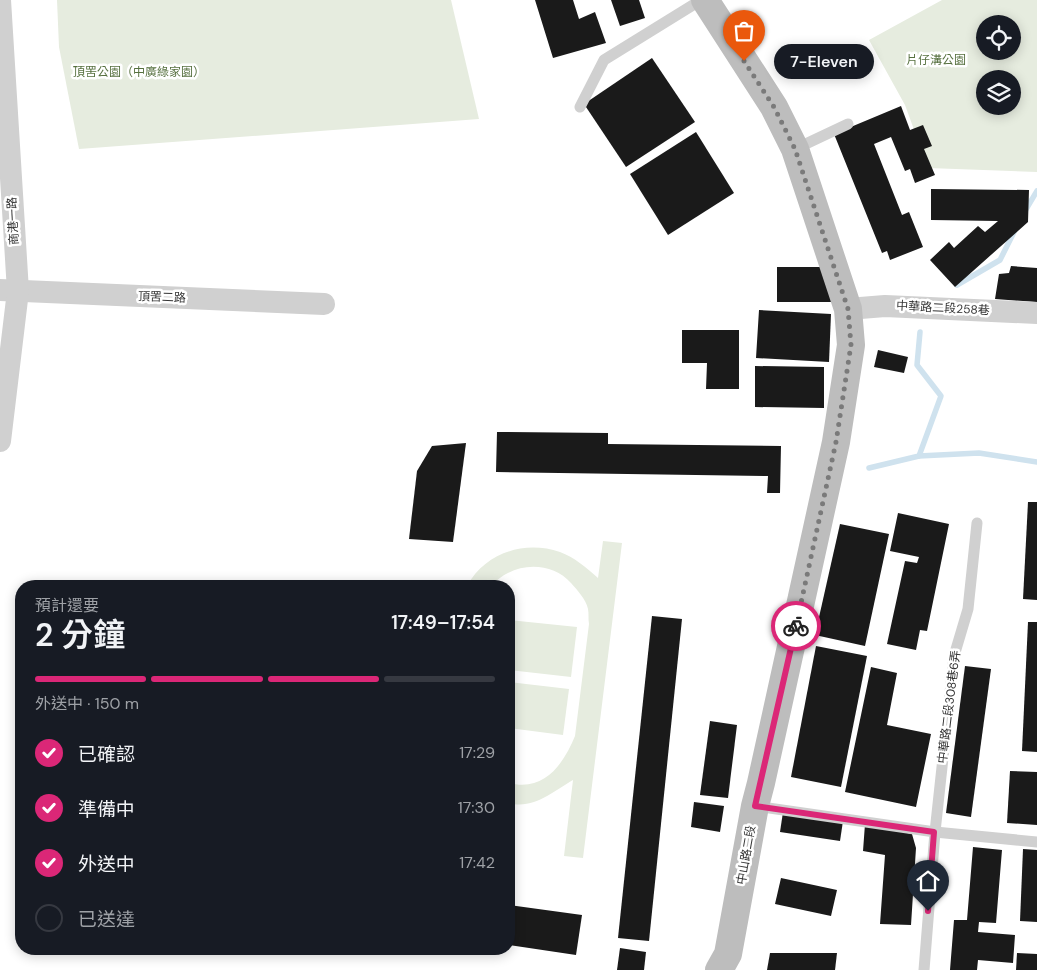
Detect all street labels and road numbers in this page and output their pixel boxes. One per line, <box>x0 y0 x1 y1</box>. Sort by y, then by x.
street label: 商港一路 <box>4 197 22 245</box>
street label: 頂罟二路 <box>138 288 186 306</box>
street label: 中華路二段258巷 <box>896 298 990 318</box>
street label: 中華路二段308巷6弄 <box>934 649 964 765</box>
street label: 中山路二段 <box>733 824 759 886</box>

